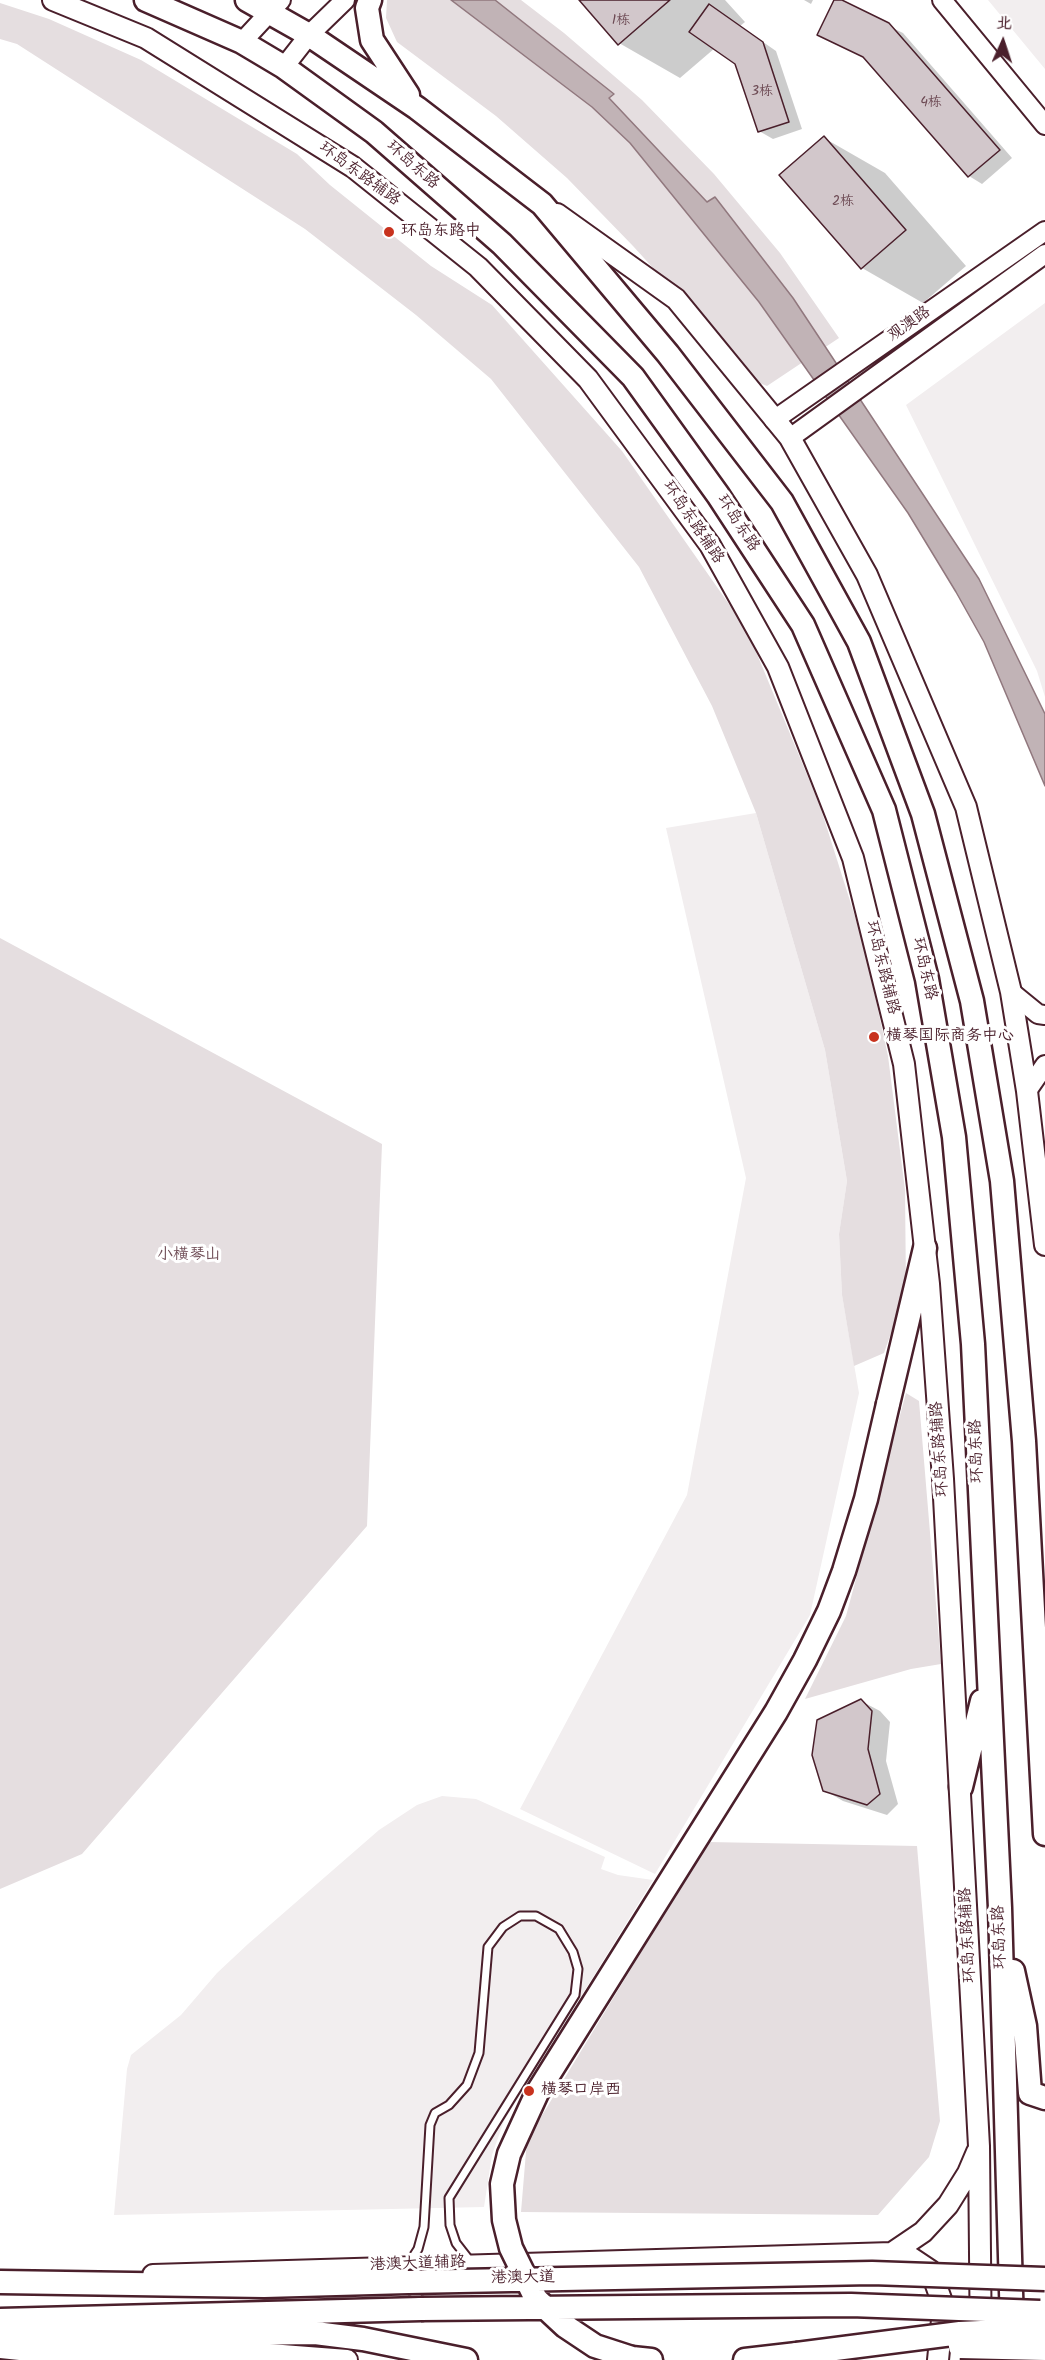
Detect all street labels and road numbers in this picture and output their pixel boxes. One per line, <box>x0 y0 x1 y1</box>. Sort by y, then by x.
street label: 环岛东路 <box>382 138 442 194</box>
street label: 环岛东路辅路 <box>315 139 403 211</box>
street label: 观澳路 <box>885 303 935 347</box>
street label: 环岛东路辅路 <box>657 478 727 568</box>
street label: 环岛东路 <box>712 492 762 556</box>
street label: 环岛东路辅路 <box>860 919 902 1017</box>
street label: 环岛东路 <box>906 936 940 1002</box>
street label: 环岛东路辅路 <box>928 1400 954 1498</box>
street label: 环岛东路 <box>967 1419 989 1483</box>
street label: 环岛东路辅路 <box>957 1887 981 1983</box>
street label: 环岛东路 <box>990 1905 1012 1969</box>
street label: 港澳大道辅路 <box>370 2254 466 2276</box>
street label: 港澳大道 <box>491 2269 555 2289</box>

